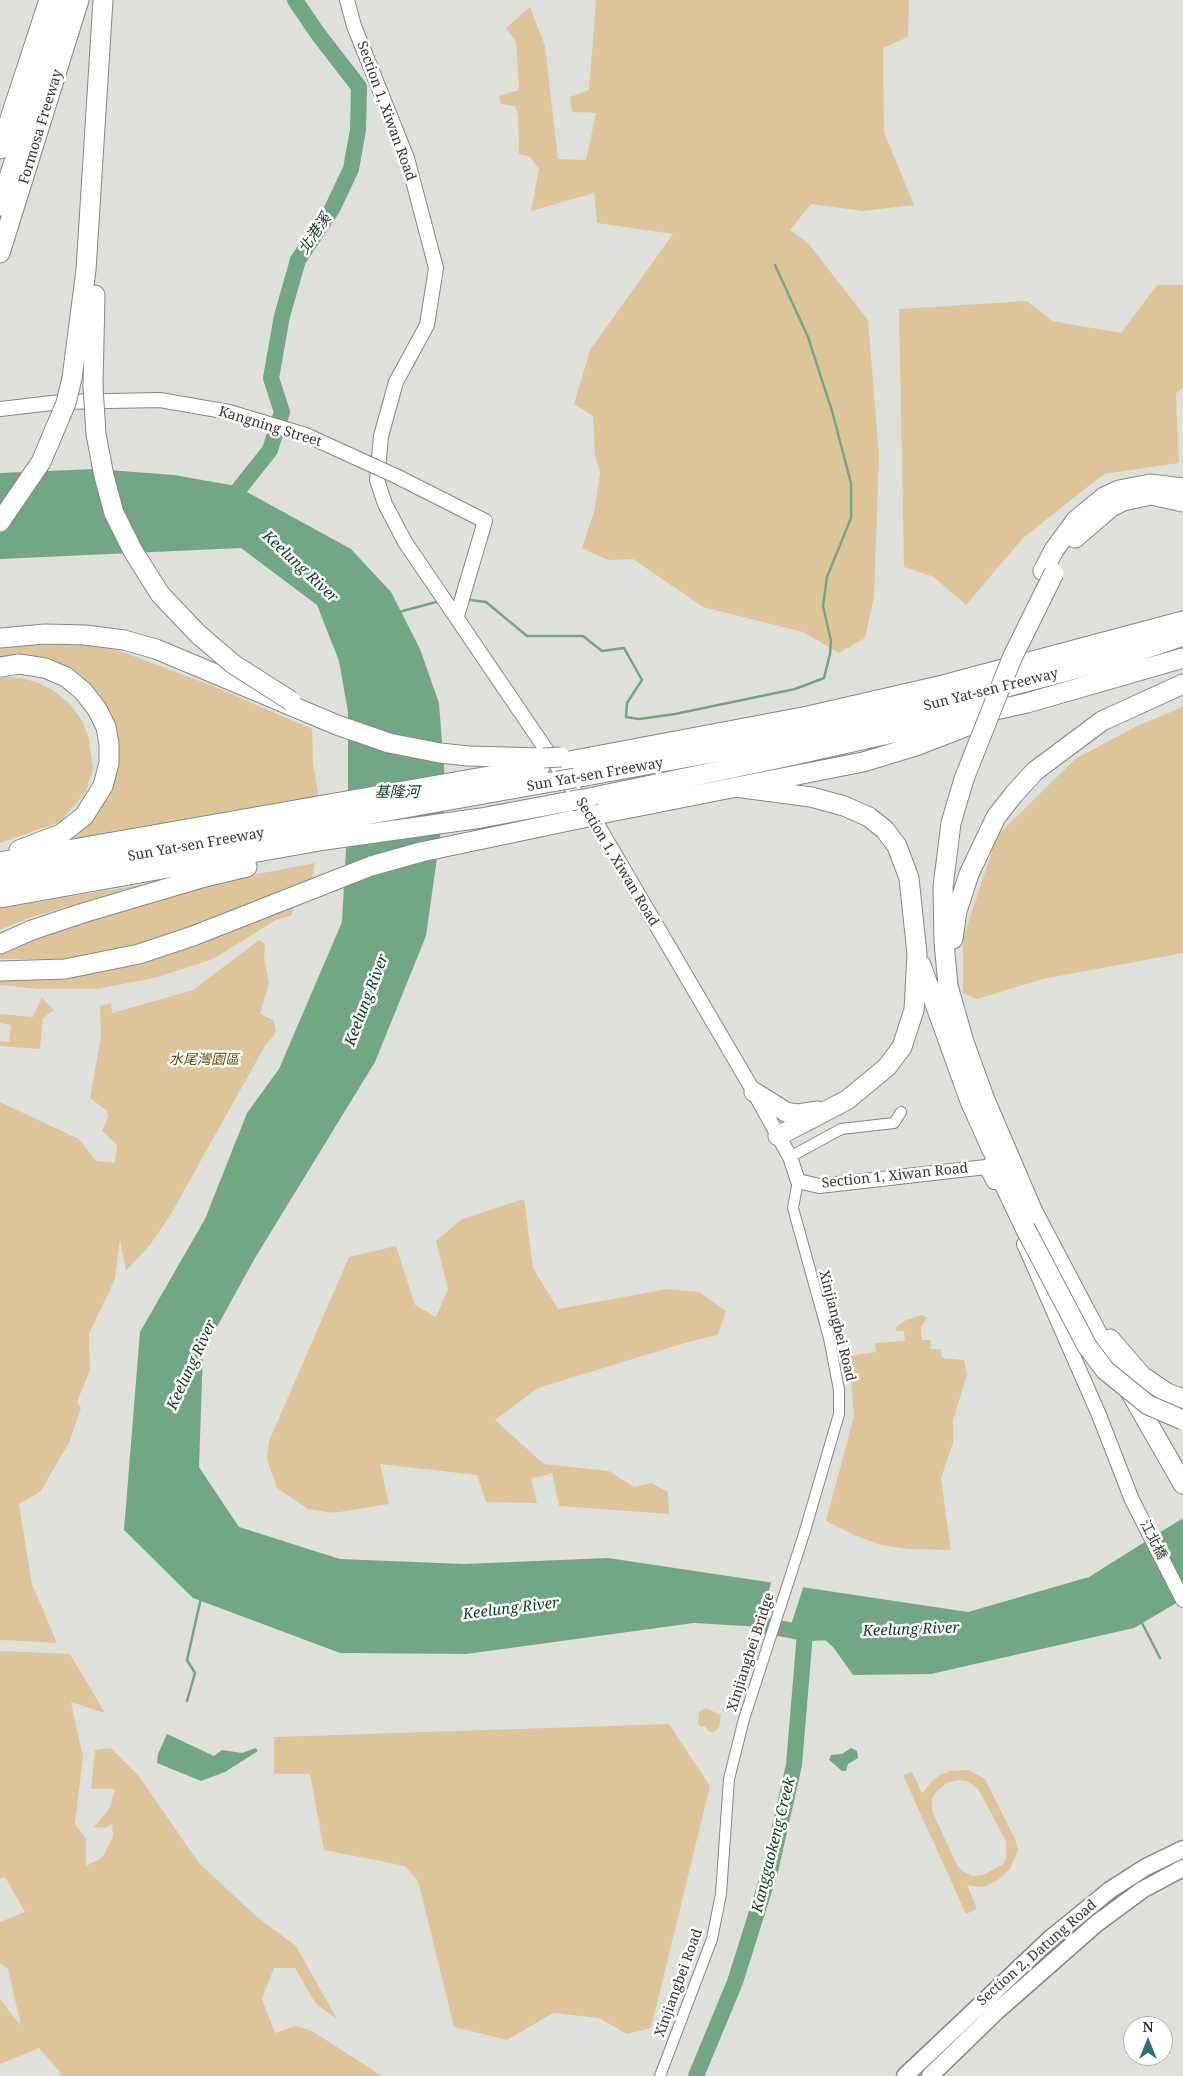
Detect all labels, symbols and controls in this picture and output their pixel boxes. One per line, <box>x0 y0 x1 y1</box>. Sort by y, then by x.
street label: Section 1, Xiwan Road <box>353 39 419 183</box>
street label: Formosa Freeway <box>16 68 66 186</box>
water label: 北港溪 <box>295 210 335 258</box>
street label: Kangning Street <box>216 403 324 451</box>
water label: Keelung River <box>258 527 342 607</box>
street label: Sun Yat-sen Freeway <box>922 665 1060 715</box>
street label: Sun Yat-sen Freeway <box>526 755 664 795</box>
water label: 基隆河 <box>375 784 419 802</box>
street label: Section 1, Xiwan Road <box>572 795 662 929</box>
street label: Sun Yat-sen Freeway <box>127 825 265 865</box>
water label: Keelung River <box>341 952 393 1048</box>
park label: 水尾灣園區 <box>169 1052 239 1068</box>
street label: Section 1, Xiwan Road <box>821 1160 969 1192</box>
street label: Xinjiangbei Road <box>815 1269 859 1383</box>
water label: Keelung River <box>163 1317 221 1413</box>
street label: 江北橋 <box>1136 1517 1170 1563</box>
street label: Xinjiangbei Bridge <box>724 1590 778 1714</box>
water label: Keelung River <box>462 1594 560 1624</box>
water label: Keelung River <box>862 1619 960 1641</box>
water label: Kanggaokeng Creek <box>749 1776 799 1914</box>
street label: Section 2, Datung Road <box>974 1896 1100 2010</box>
street label: Xinjiangbei Road <box>652 1927 706 2039</box>
north arrow <box>1123 2016 1173 2066</box>
text: N <box>1142 2017 1154 2036</box>

